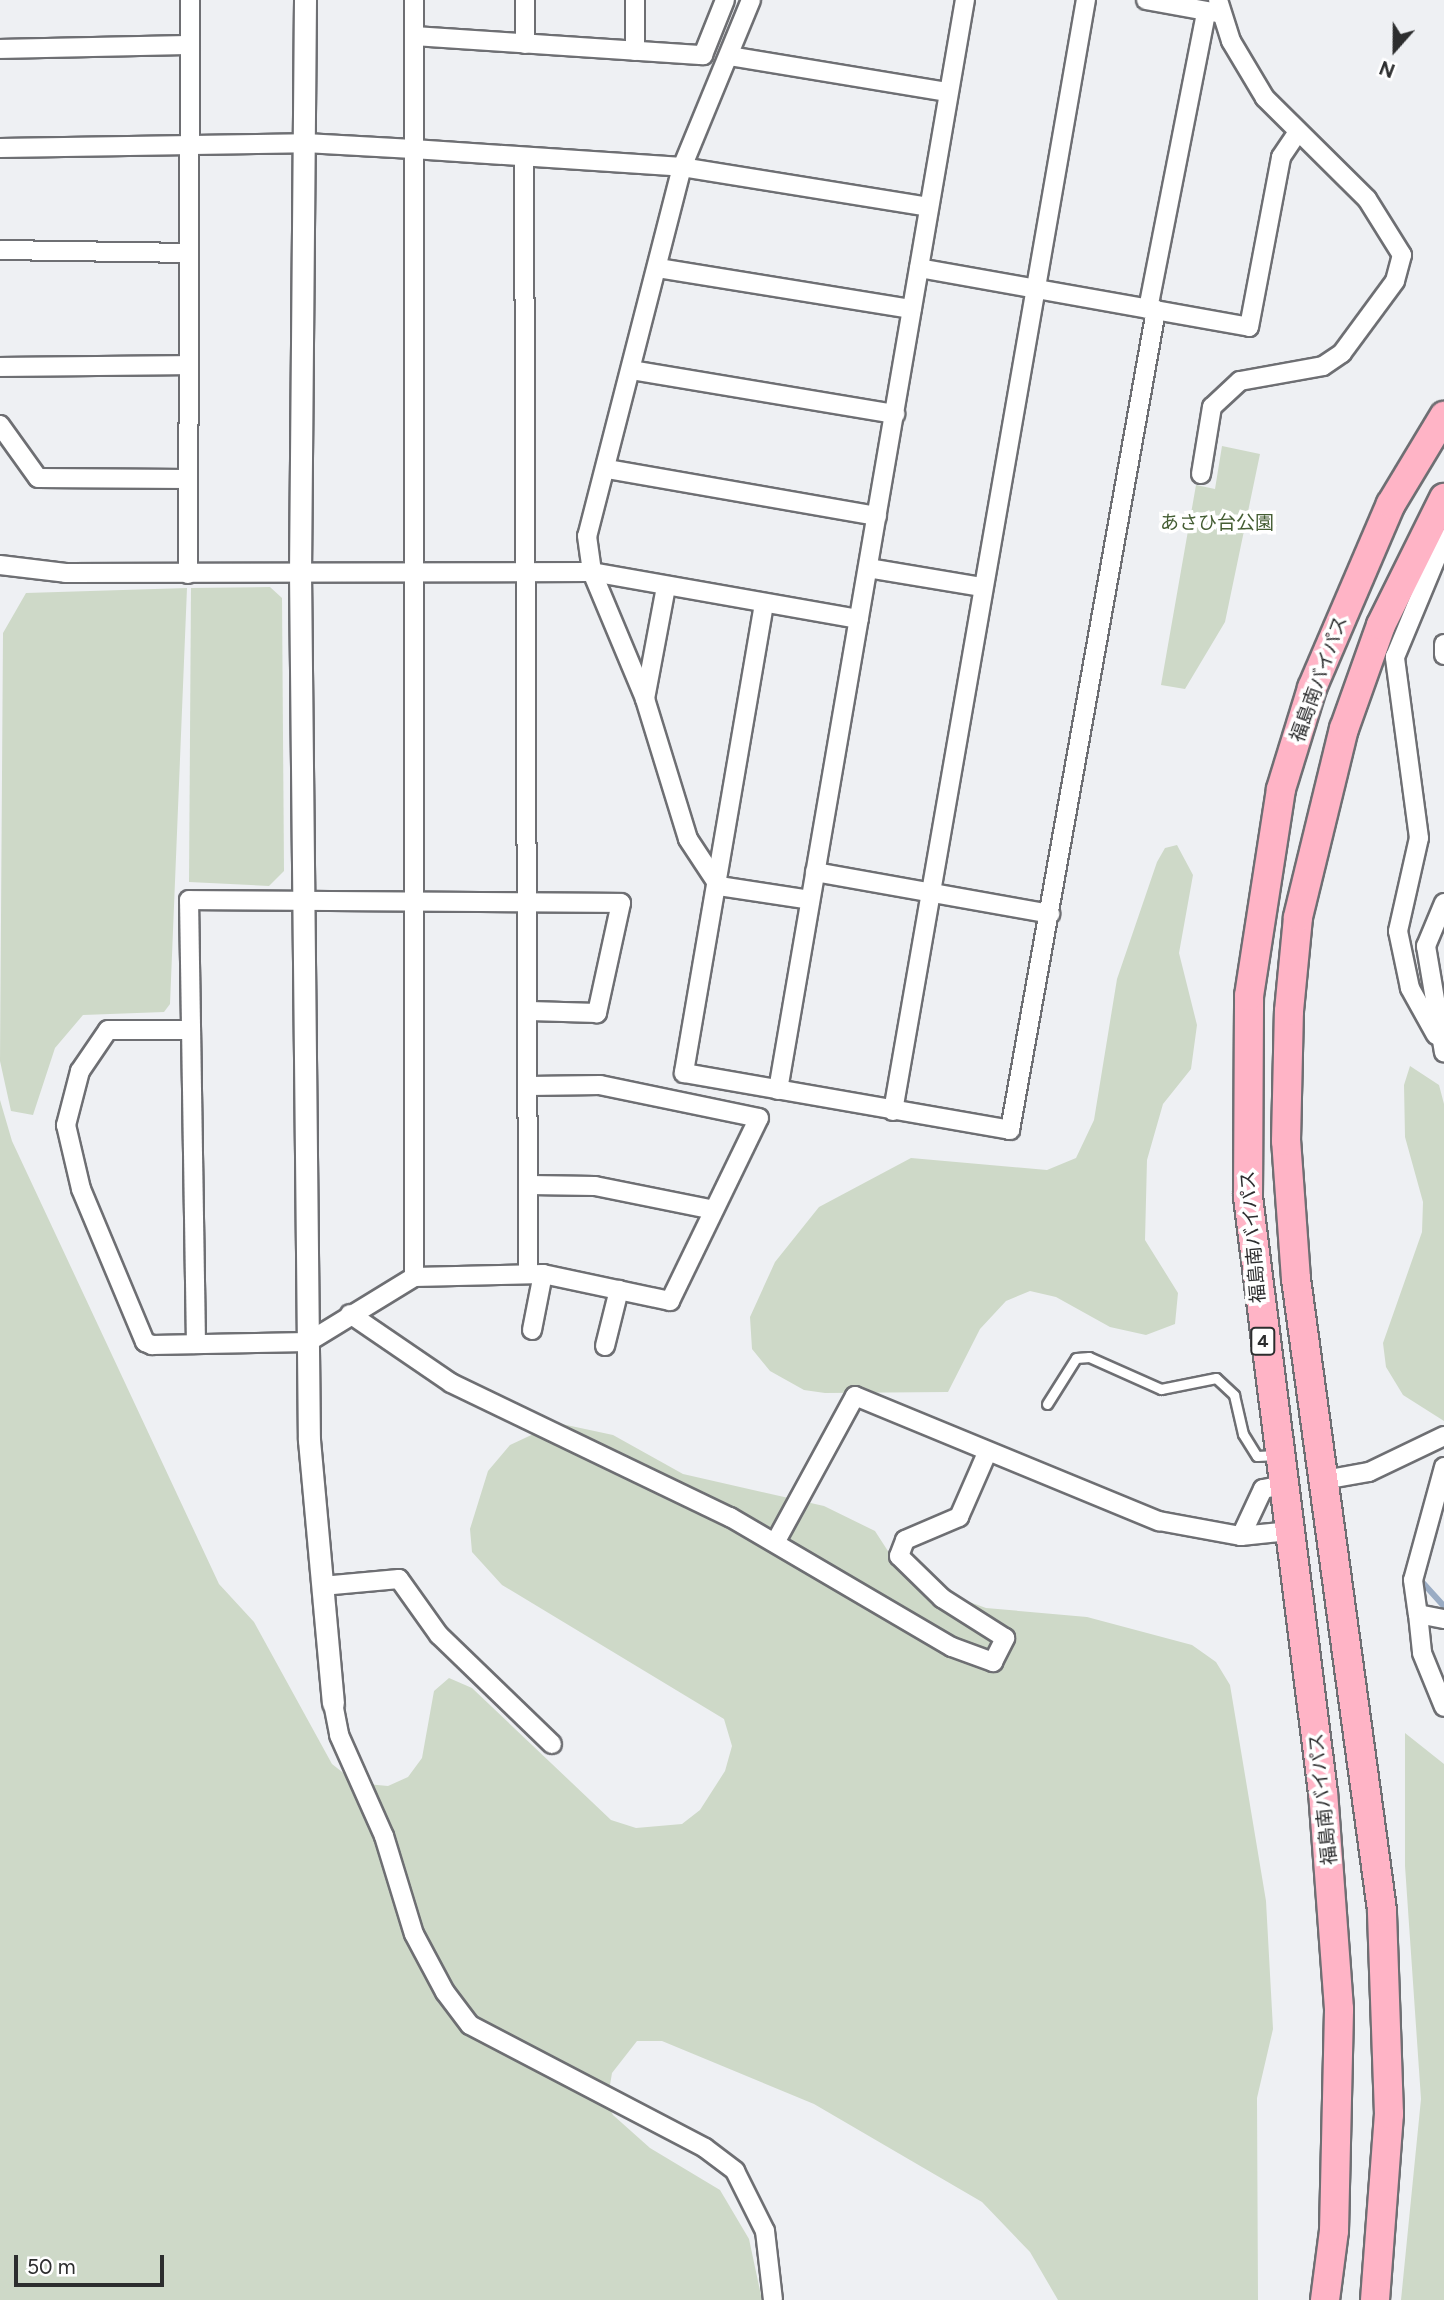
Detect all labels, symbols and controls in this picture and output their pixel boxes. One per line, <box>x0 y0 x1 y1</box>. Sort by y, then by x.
north arrow <box>1360 14 1430 84</box>
text: N <box>1376 56 1398 82</box>
park label: あさひ台公園 <box>1160 512 1274 534</box>
street label: 福島南バイパス <box>1286 613 1352 745</box>
street label: 福島南バイパス <box>1236 1170 1270 1304</box>
road number: 4 <box>1249 1326 1277 1356</box>
street label: 福島南バイパス <box>1305 1732 1341 1866</box>
scale bar <box>18 2240 168 2284</box>
text: 50 m <box>27 2254 76 2279</box>

